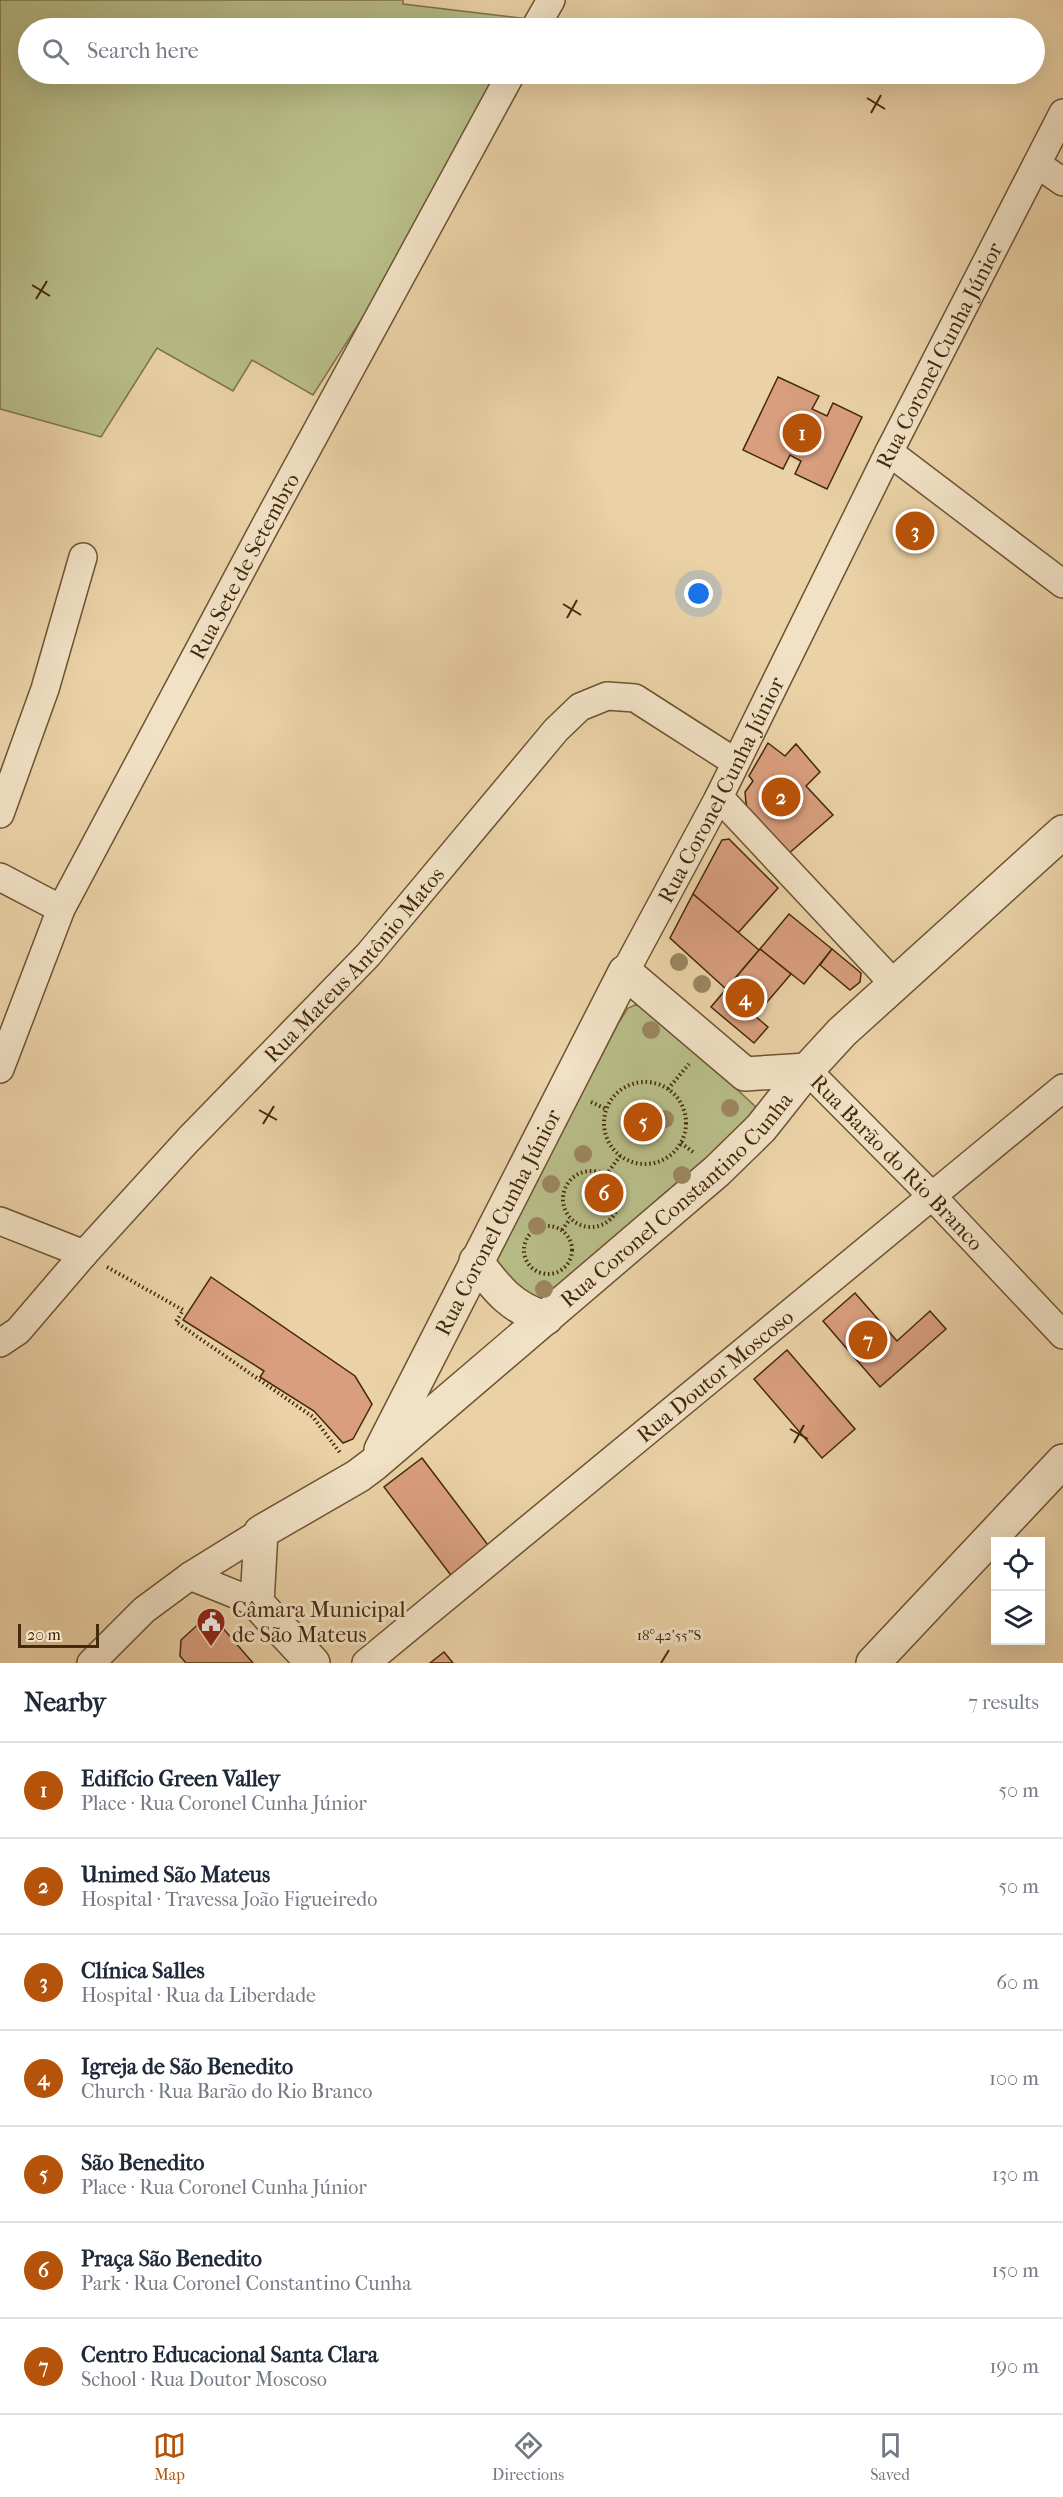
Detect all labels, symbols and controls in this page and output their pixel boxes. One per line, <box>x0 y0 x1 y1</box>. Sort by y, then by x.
search box <box>18 18 1045 84</box>
icon: search <box>39 35 72 68</box>
text: Search here <box>87 38 199 64</box>
street label: Rua Coronel Cunha Júnior <box>871 238 1009 473</box>
pin: 1 <box>782 410 822 456</box>
street label: Rua Sete de Setembro <box>184 469 305 664</box>
pin: 3 <box>896 508 934 554</box>
your location <box>684 579 713 608</box>
street label: Rua Coronel Cunha Júnior <box>653 672 790 908</box>
pin: 2 <box>762 774 800 820</box>
street label: Rua Mateus Antônio Matos <box>259 862 450 1068</box>
pin: 4 <box>726 976 764 1020</box>
street label: Rua Barão do Rio Branco <box>805 1069 989 1256</box>
street label: Rua Coronel Constantino Cunha <box>555 1087 799 1313</box>
pin: 5 <box>624 1100 662 1144</box>
street label: Rua Coronel Cunha Júnior <box>430 1104 567 1340</box>
pin: 6 <box>584 1170 624 1216</box>
street label: Rua Doutor Moscoso <box>632 1304 799 1448</box>
pin: 7 <box>848 1318 888 1362</box>
map controls <box>991 1537 1045 1645</box>
button: locate <box>991 1537 1045 1591</box>
button: layers <box>991 1591 1045 1645</box>
place label: Câmara Municipal de São Mateus <box>232 1597 406 1648</box>
public building icon: Câmara Municipal de São Mateus <box>195 1606 227 1648</box>
scale bar <box>18 1621 99 1648</box>
text: 20 m <box>27 1625 61 1644</box>
text: 18°42'55"S <box>637 1626 702 1644</box>
text: Nearby <box>24 1687 106 1718</box>
text: 7 results <box>968 1691 1039 1714</box>
text: Edifício Green Valley <box>81 1766 280 1792</box>
text: 1 <box>40 1779 47 1802</box>
text: 50 m <box>998 1779 1039 1802</box>
text: Place · Rua Coronel Cunha Júnior <box>81 1792 367 1815</box>
text: Unimed São Mateus <box>81 1862 270 1888</box>
text: 2 <box>38 1875 49 1898</box>
text: 50 m <box>998 1875 1039 1898</box>
text: Hospital · Travessa João Figueiredo <box>81 1888 377 1911</box>
text: Clínica Salles <box>81 1958 205 1984</box>
text: 3 <box>39 1971 48 1994</box>
text: 60 m <box>996 1971 1039 1994</box>
text: Hospital · Rua da Liberdade <box>81 1984 316 2007</box>
text: Igreja de São Benedito <box>81 2054 293 2080</box>
text: 4 <box>38 2067 49 2090</box>
text: 100 m <box>989 2067 1039 2090</box>
text: Church · Rua Barão do Rio Branco <box>81 2080 373 2103</box>
text: São Benedito <box>81 2150 205 2176</box>
text: 5 <box>39 2163 48 2186</box>
text: 130 m <box>992 2163 1039 2186</box>
text: Place · Rua Coronel Cunha Júnior <box>81 2176 367 2199</box>
text: Praça São Benedito <box>81 2246 262 2272</box>
text: 6 <box>38 2259 49 2282</box>
text: 150 m <box>991 2259 1039 2282</box>
text: Park · Rua Coronel Constantino Cunha <box>81 2272 412 2295</box>
text: Centro Educacional Santa Clara <box>81 2342 378 2368</box>
text: 7 <box>39 2355 48 2378</box>
text: 190 m <box>989 2355 1039 2378</box>
text: School · Rua Doutor Moscoso <box>81 2368 327 2391</box>
tab: Map <box>153 2429 186 2484</box>
tab: Directions <box>492 2429 564 2484</box>
tab: Saved <box>870 2429 910 2484</box>

